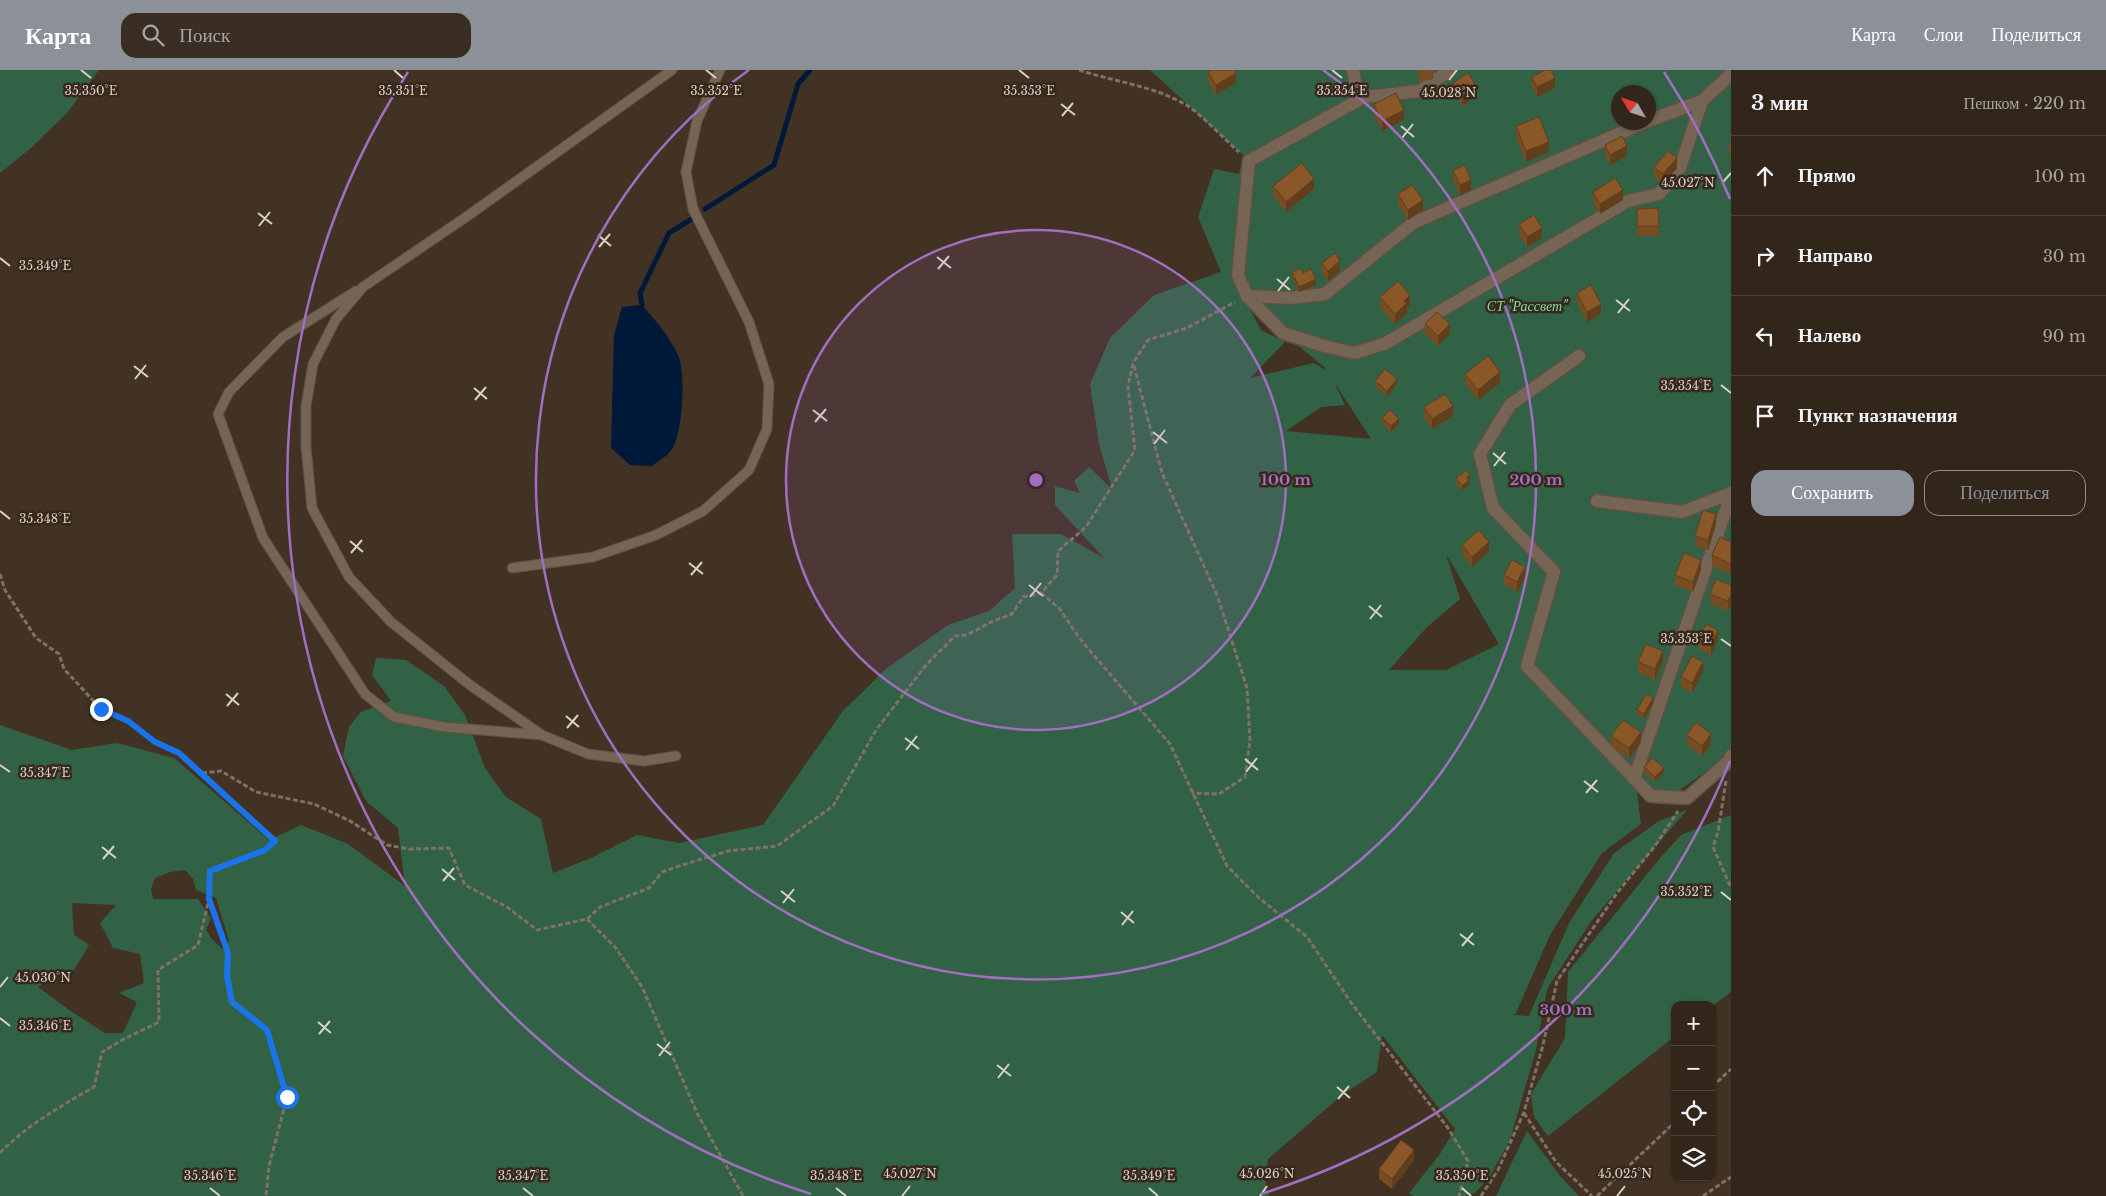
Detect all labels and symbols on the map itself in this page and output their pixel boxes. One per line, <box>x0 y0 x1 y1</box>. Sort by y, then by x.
text: 35.350°E <box>65 83 118 98</box>
text: 35.351°E <box>378 83 428 98</box>
text: 35.352°E <box>690 83 742 98</box>
text: 35.353°E <box>1003 83 1055 98</box>
text: 35.354°E <box>1316 83 1368 98</box>
text: 45.028°N <box>1422 85 1477 100</box>
north arrow <box>1611 85 1656 130</box>
text: 45.027°N <box>1661 175 1715 190</box>
text: 35.349°E <box>19 258 71 273</box>
park label: СТ "Рассвет" <box>1487 297 1568 315</box>
text: 35.354°E <box>1660 378 1712 393</box>
text: 100 m <box>1261 470 1311 489</box>
text: 200 m <box>1510 470 1563 489</box>
centre of rings <box>1027 471 1045 489</box>
text: 35.348°E <box>19 511 71 526</box>
text: 35.353°E <box>1660 631 1712 646</box>
route end <box>90 698 113 721</box>
text: 35.347°E <box>20 765 71 780</box>
text: 35.352°E <box>1660 884 1712 899</box>
text: 45.030°N <box>15 970 71 985</box>
text: 300 m <box>1540 1000 1593 1019</box>
text: 35.346°E <box>19 1018 71 1033</box>
route start <box>276 1086 299 1109</box>
text: 45.027°N <box>883 1166 937 1181</box>
text: 45.026°N <box>1239 1166 1295 1181</box>
text: 45.025°N <box>1598 1166 1652 1181</box>
text: 35.346°E <box>184 1168 236 1183</box>
text: 35.347°E <box>498 1168 549 1183</box>
text: 35.348°E <box>810 1168 862 1183</box>
text: 35.349°E <box>1123 1168 1175 1183</box>
text: 35.350°E <box>1436 1168 1489 1183</box>

